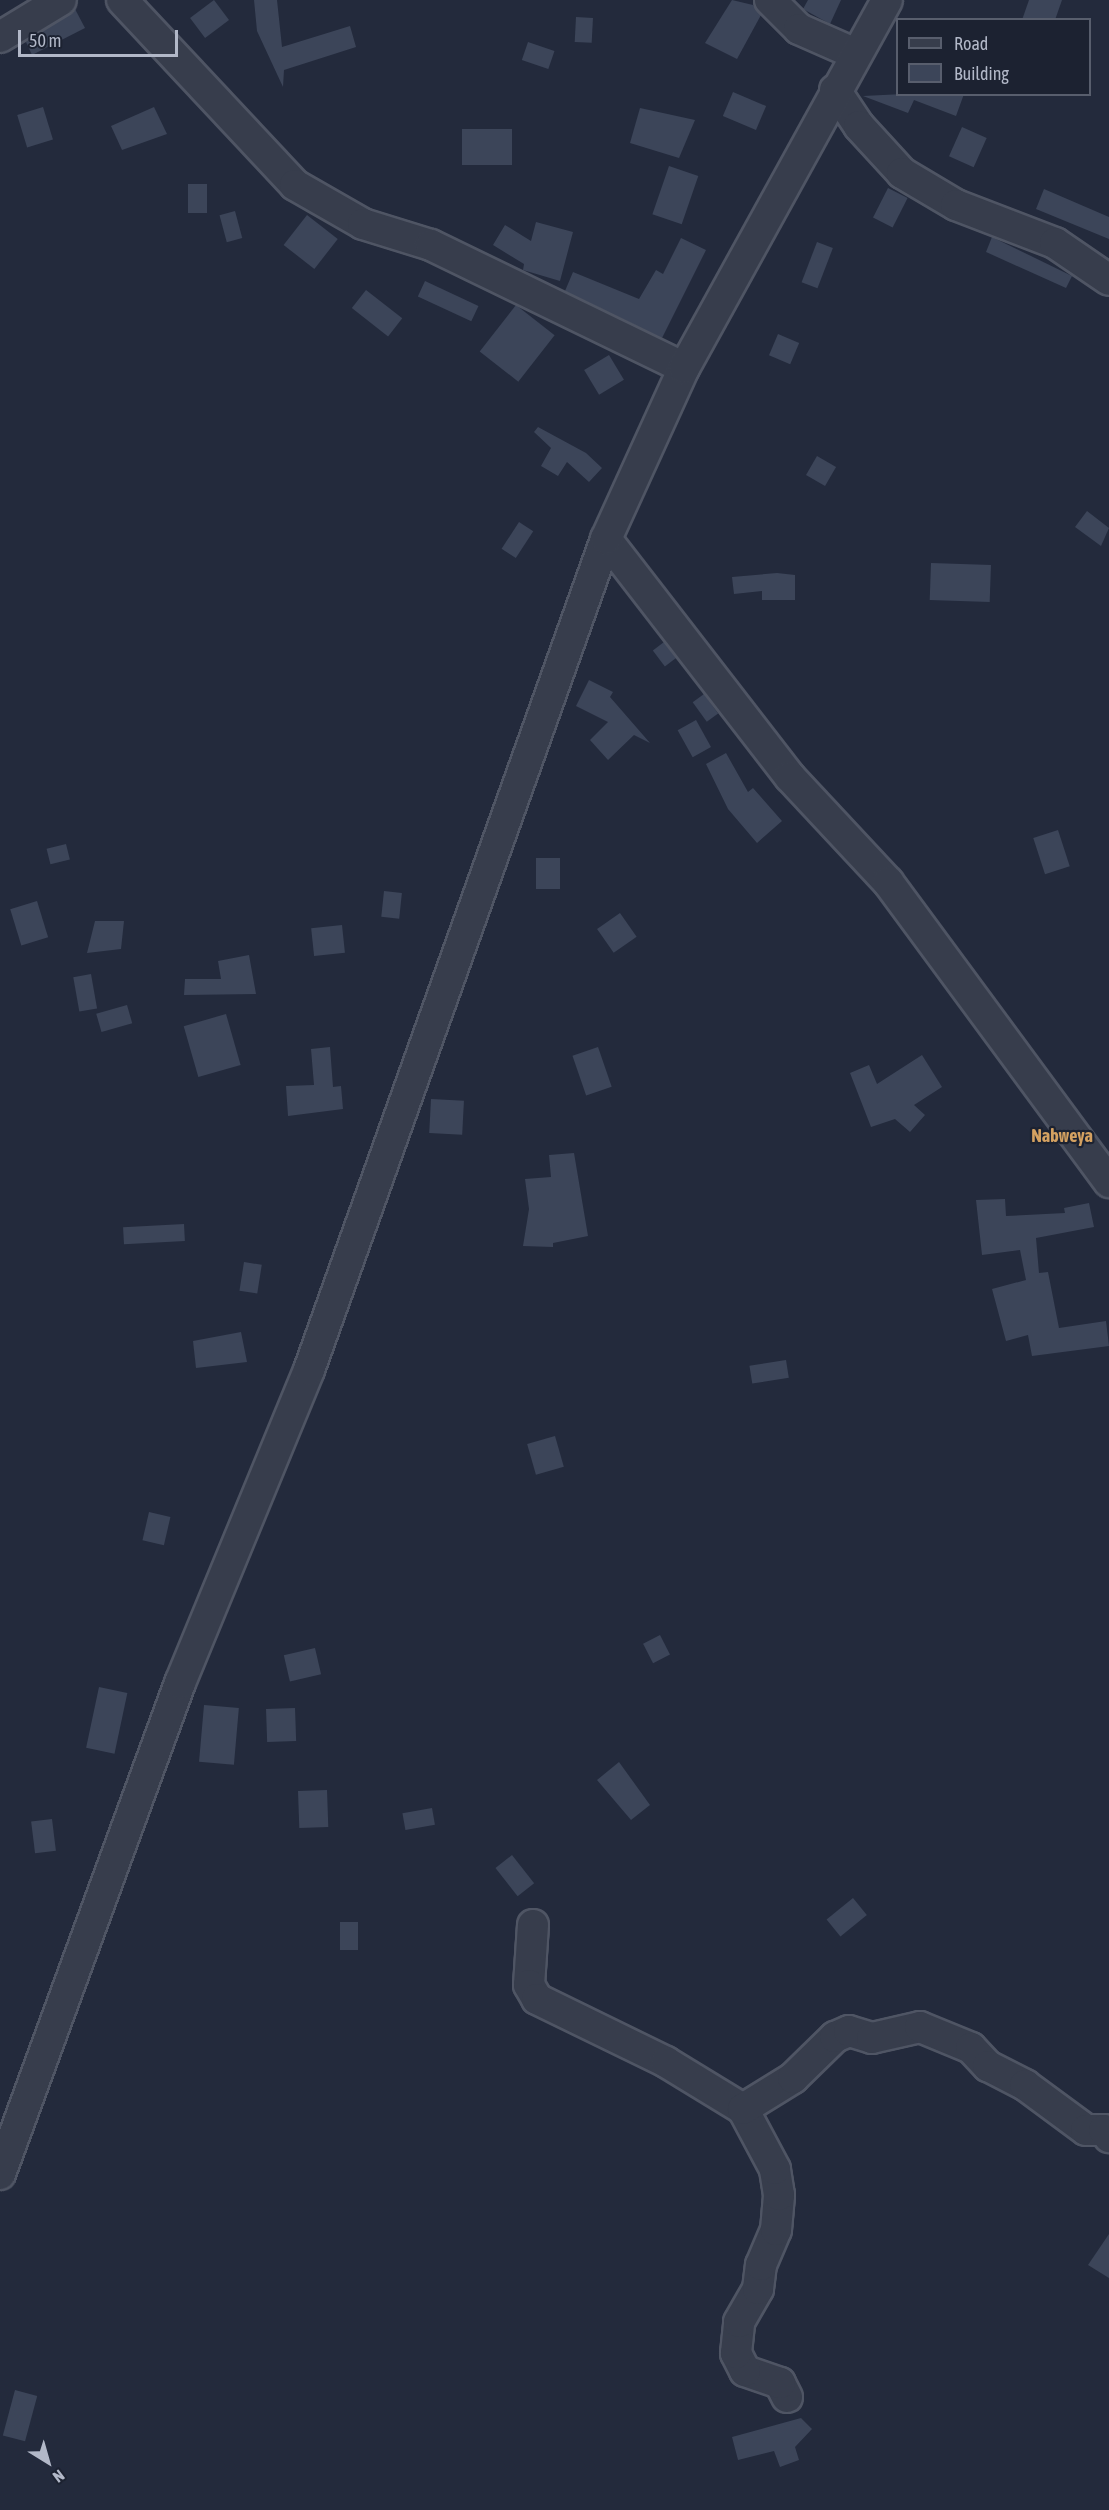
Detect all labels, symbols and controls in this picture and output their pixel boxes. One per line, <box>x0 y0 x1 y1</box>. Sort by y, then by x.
scale bar <box>21 18 182 56</box>
legend <box>896 18 1091 96</box>
text: 50 m <box>29 30 61 51</box>
text: Road <box>954 33 988 54</box>
text: Building <box>954 63 1009 84</box>
district label: Nabweya <box>1031 1125 1093 1147</box>
north arrow <box>18 2432 78 2492</box>
text: N <box>50 2466 68 2486</box>

